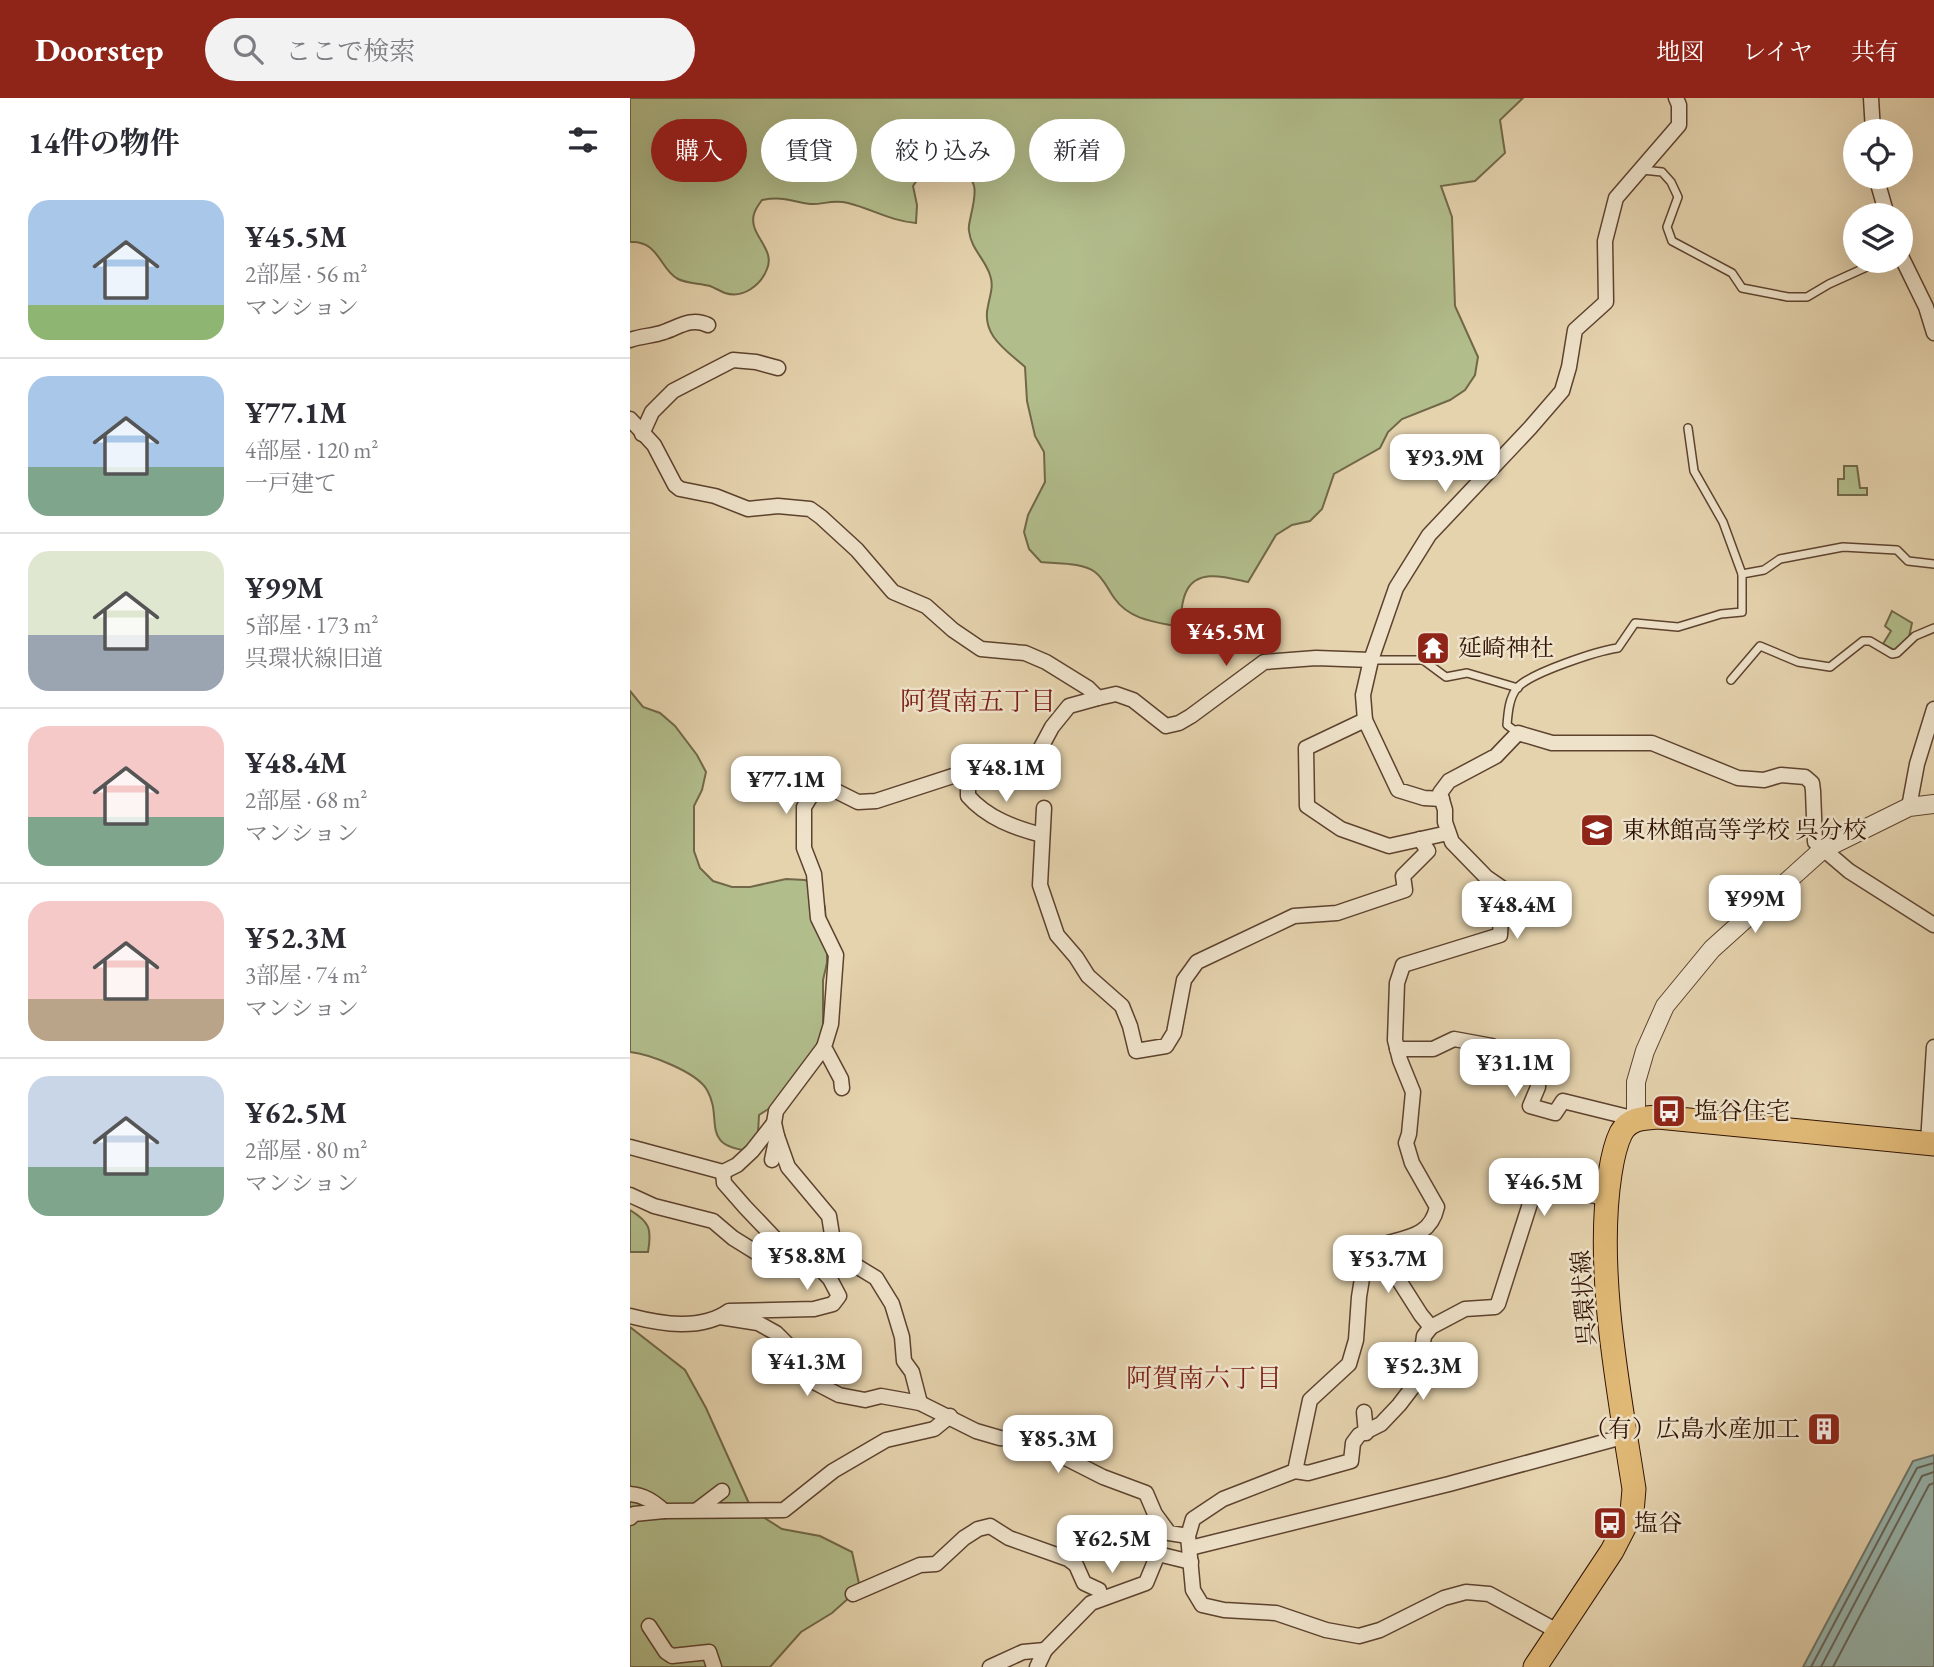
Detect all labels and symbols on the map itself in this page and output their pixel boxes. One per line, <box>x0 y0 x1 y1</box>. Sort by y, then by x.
pin: ¥93.9M <box>1388 434 1502 494</box>
pin: ¥45.5M <box>1169 608 1283 668</box>
temple icon: 延崎神社 <box>1414 629 1452 667</box>
place label: 延崎神社 <box>1458 632 1554 663</box>
district label: 阿賀南五丁目 <box>900 684 1056 718</box>
pin: ¥48.1M <box>949 744 1063 804</box>
pin: ¥77.1M <box>729 756 843 816</box>
school or university icon: 東林館高等学校 呉分校 <box>1578 811 1616 849</box>
place label: 東林館高等学校 呉分校 <box>1622 814 1867 845</box>
pin: ¥99M <box>1714 876 1796 935</box>
pin: ¥48.4M <box>1460 882 1574 941</box>
pin: ¥31.1M <box>1458 1040 1572 1099</box>
bus stop icon: 塩谷住宅 <box>1650 1092 1688 1130</box>
place label: 塩谷住宅 <box>1694 1095 1790 1126</box>
pin: ¥46.5M <box>1487 1158 1601 1218</box>
pin: ¥58.8M <box>750 1232 864 1292</box>
pin: ¥53.7M <box>1331 1236 1445 1295</box>
street label: 呉環状線 <box>1565 1249 1602 1347</box>
pin: ¥41.3M <box>750 1338 864 1398</box>
pin: ¥52.3M <box>1366 1342 1480 1402</box>
district label: 阿賀南六丁目 <box>1126 1361 1282 1395</box>
building icon: （有）広島水産加工 <box>1805 1410 1843 1448</box>
place label: （有）広島水産加工 <box>1584 1413 1800 1444</box>
pin: ¥85.3M <box>1001 1416 1115 1475</box>
bus stop icon: 塩谷 <box>1591 1504 1629 1542</box>
place label: 塩谷 <box>1634 1507 1682 1538</box>
pin: ¥62.5M <box>1055 1516 1169 1575</box>

